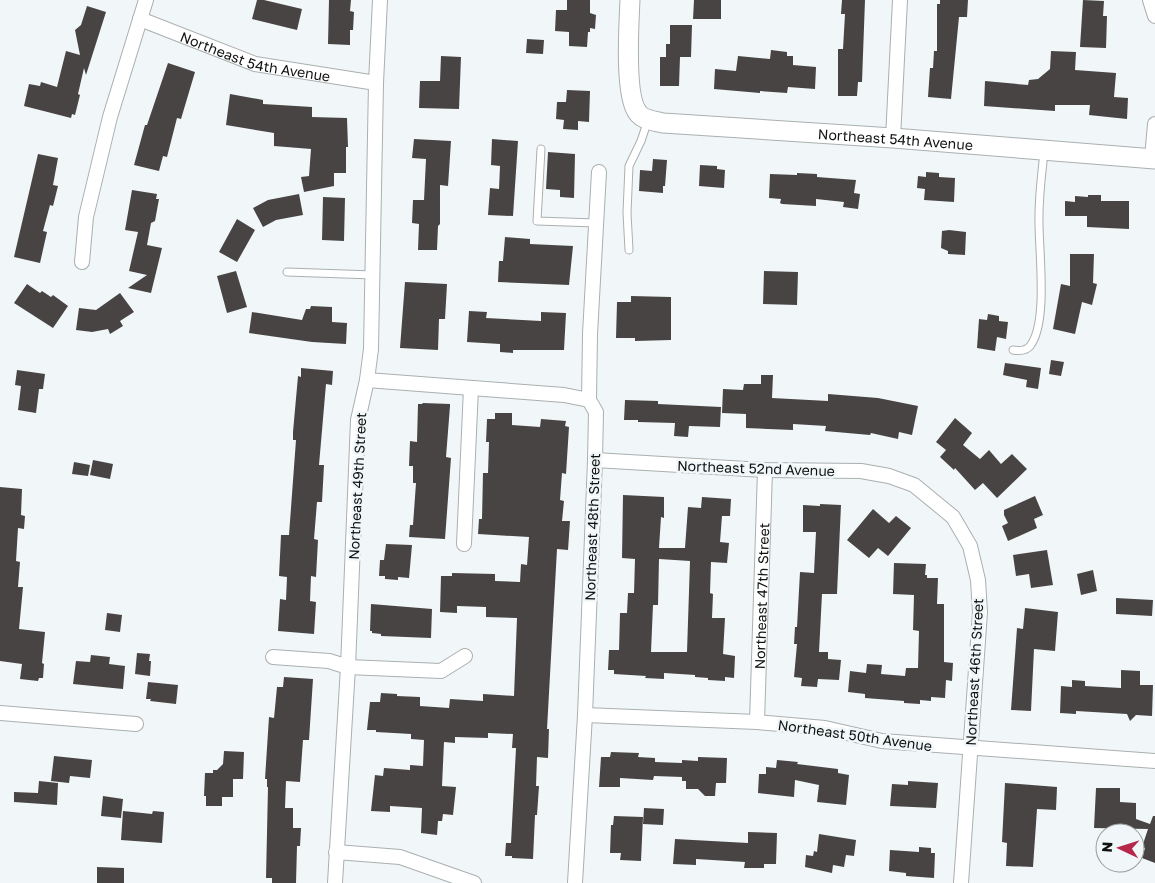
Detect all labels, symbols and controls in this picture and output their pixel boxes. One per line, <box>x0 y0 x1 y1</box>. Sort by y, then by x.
street label: Northeast 54th Avenue <box>178 27 332 84</box>
street label: Northeast 54th Avenue <box>817 125 974 153</box>
street label: Northeast 49th Street <box>345 412 369 560</box>
street label: Northeast 48th Street <box>581 453 603 601</box>
street label: Northeast 52nd Avenue <box>677 457 835 479</box>
street label: Northeast 47th Street <box>750 522 772 670</box>
street label: Northeast 46th Street <box>962 598 986 746</box>
street label: Northeast 50th Avenue <box>777 716 933 754</box>
north arrow <box>1095 823 1145 873</box>
text: N <box>1098 841 1115 853</box>

